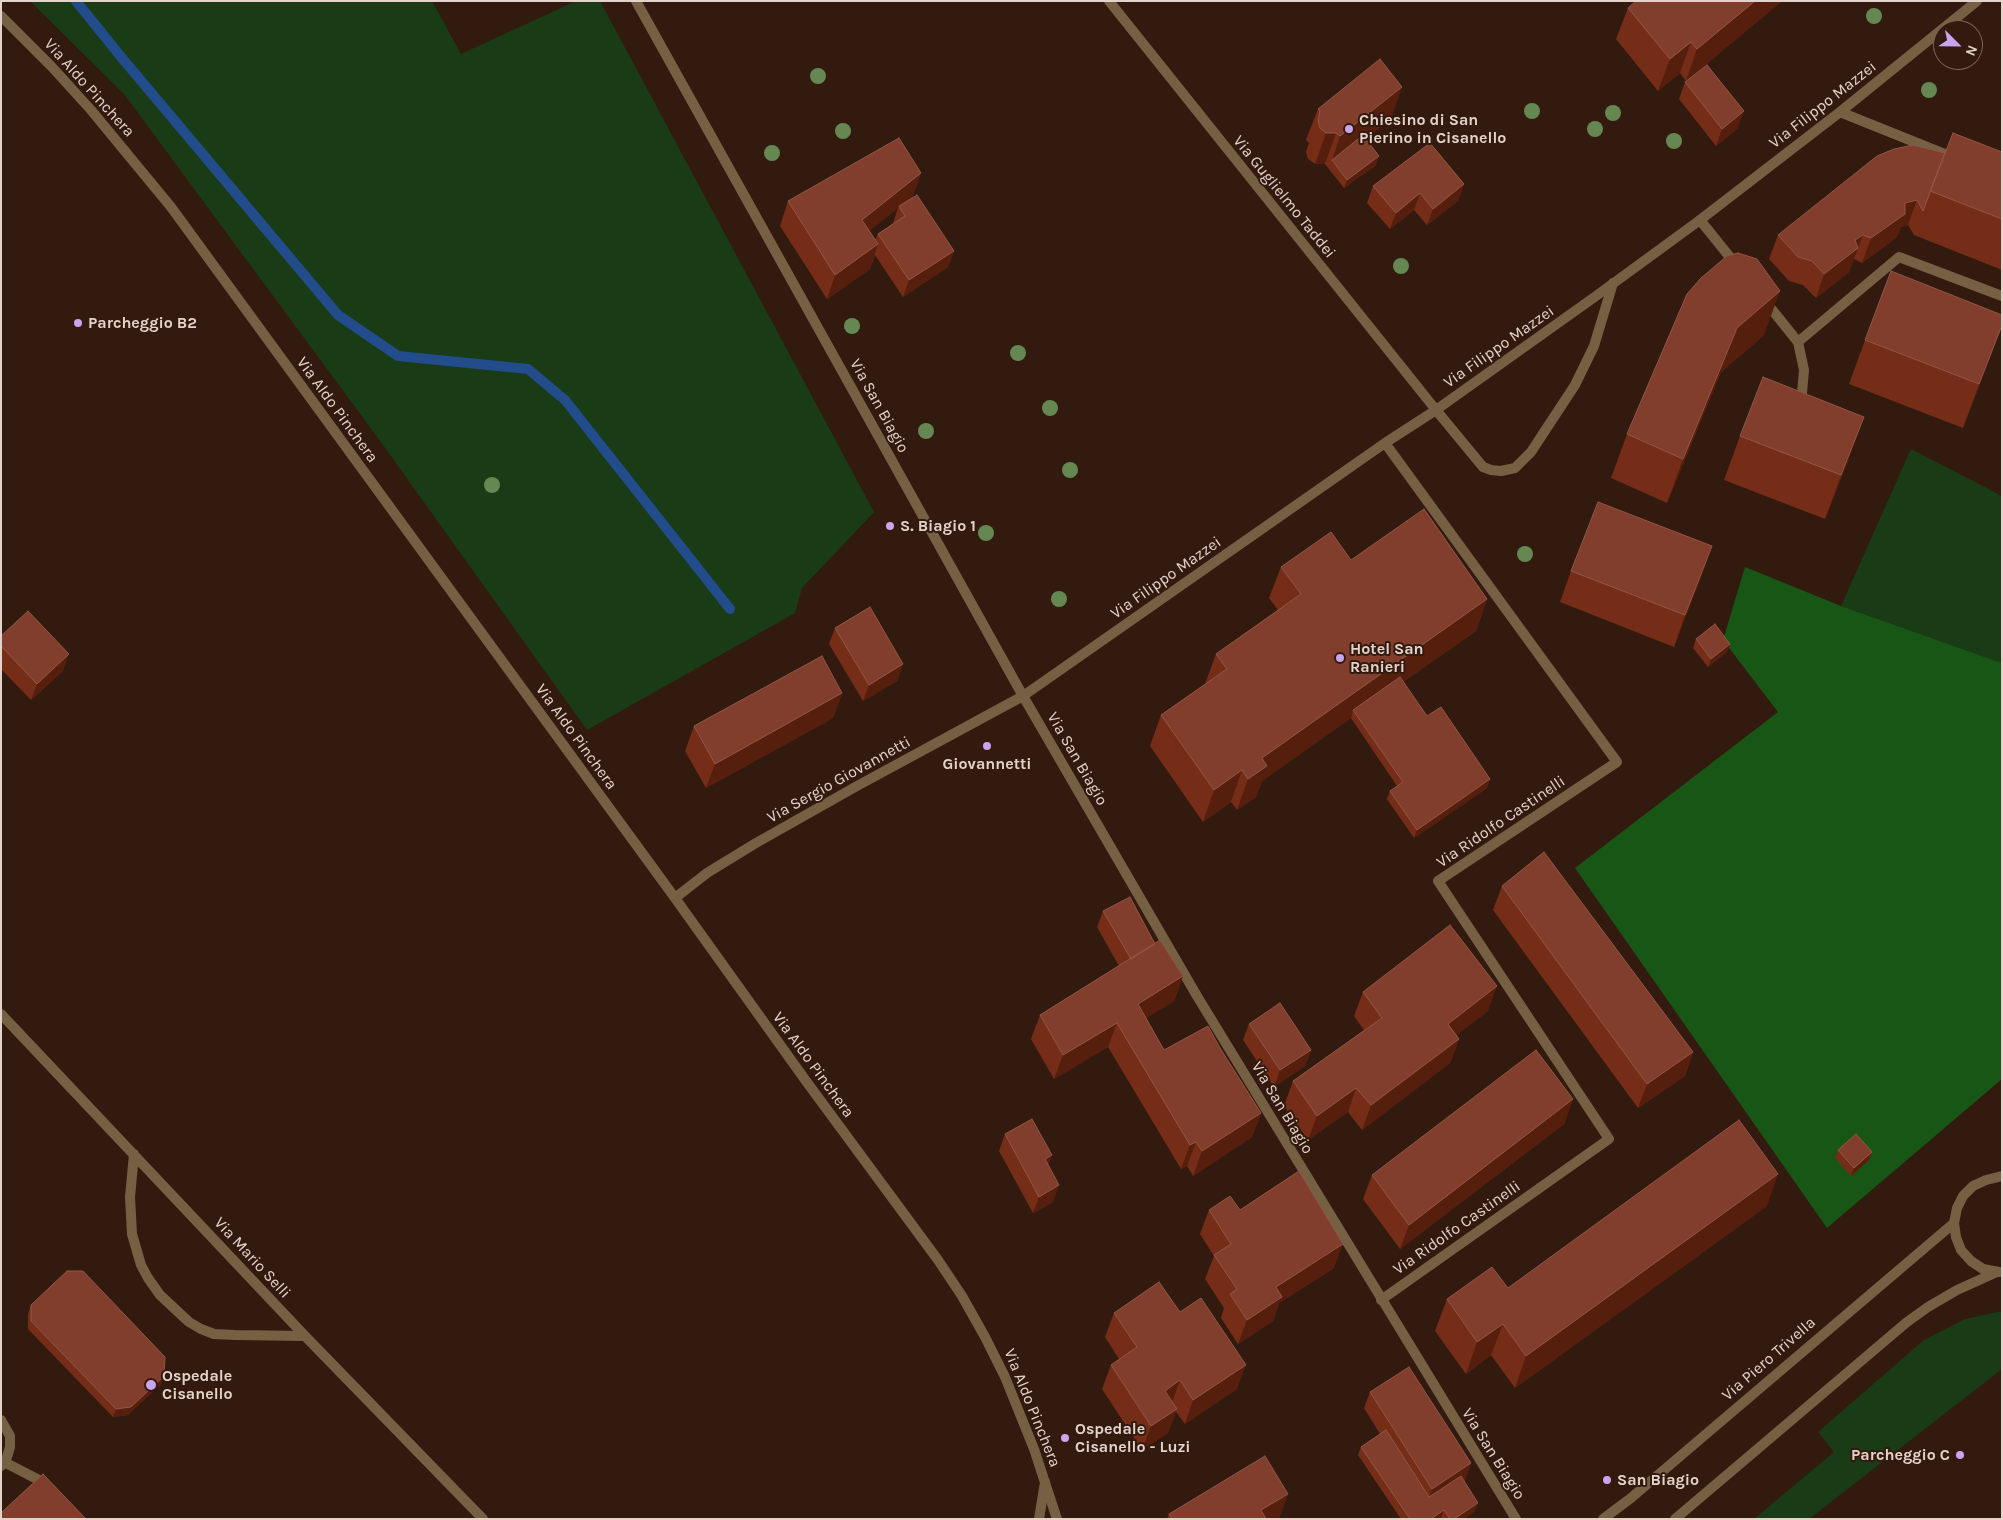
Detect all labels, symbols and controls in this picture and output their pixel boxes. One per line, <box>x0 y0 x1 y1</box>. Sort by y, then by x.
north arrow <box>1933 20 1983 70</box>
street label: Via Aldo Pinchera <box>40 35 138 141</box>
text: N <box>1962 43 1981 59</box>
street label: Via Filippo Mazzei <box>1766 57 1880 153</box>
place label: Chiesino di San Pierino in Cisanello <box>1359 110 1506 148</box>
marker: Chiesino di San Pierino in Cisanello <box>1343 123 1355 135</box>
street label: Via Guglielmo Taddei <box>1229 132 1339 262</box>
street label: Via Filippo Mazzei <box>1440 302 1558 392</box>
place label: Parcheggio B2 <box>88 313 197 333</box>
marker: Parcheggio B2 <box>72 317 84 329</box>
street label: Via Aldo Pinchera <box>292 353 382 467</box>
street label: Via San Biagio <box>845 356 913 456</box>
place label: S. Biagio 1 <box>900 516 976 536</box>
marker: S. Biagio 1 <box>884 520 896 532</box>
street label: Via Filippo Mazzei <box>1107 533 1225 623</box>
place label: Hotel San Ranieri <box>1350 639 1424 677</box>
marker: Hotel San Ranieri <box>1334 652 1346 664</box>
street label: Via Aldo Pinchera <box>531 680 621 794</box>
street label: Via San Biagio <box>1043 709 1111 809</box>
street label: Via Sergio Giovannetti <box>764 733 914 827</box>
marker: Giovannetti <box>981 740 993 752</box>
place label: Giovannetti <box>942 754 1032 774</box>
street label: Via Ridolfo Castinelli <box>1433 772 1569 872</box>
street label: Via Aldo Pinchera <box>768 1008 858 1122</box>
street label: Via San Biagio <box>1247 1058 1317 1158</box>
street label: Via Ridolfo Castinelli <box>1390 1177 1524 1279</box>
street label: Via Mario Selli <box>210 1214 294 1302</box>
street label: Via Piero Trivella <box>1718 1313 1820 1405</box>
street label: Via Aldo Pinchera <box>999 1346 1065 1470</box>
place label: Ospedale Cisanello <box>162 1366 232 1404</box>
marker: Ospedale Cisanello <box>144 1378 158 1392</box>
street label: Via San Biagio <box>1457 1405 1529 1503</box>
place label: Ospedale Cisanello - Luzi <box>1075 1419 1191 1457</box>
marker: Ospedale Cisanello - Luzi <box>1059 1432 1071 1444</box>
place label: Parcheggio C <box>1851 1445 1950 1465</box>
marker: Parcheggio C <box>1954 1449 1966 1461</box>
place label: San Biagio <box>1617 1470 1699 1490</box>
marker: San Biagio <box>1601 1474 1613 1486</box>

